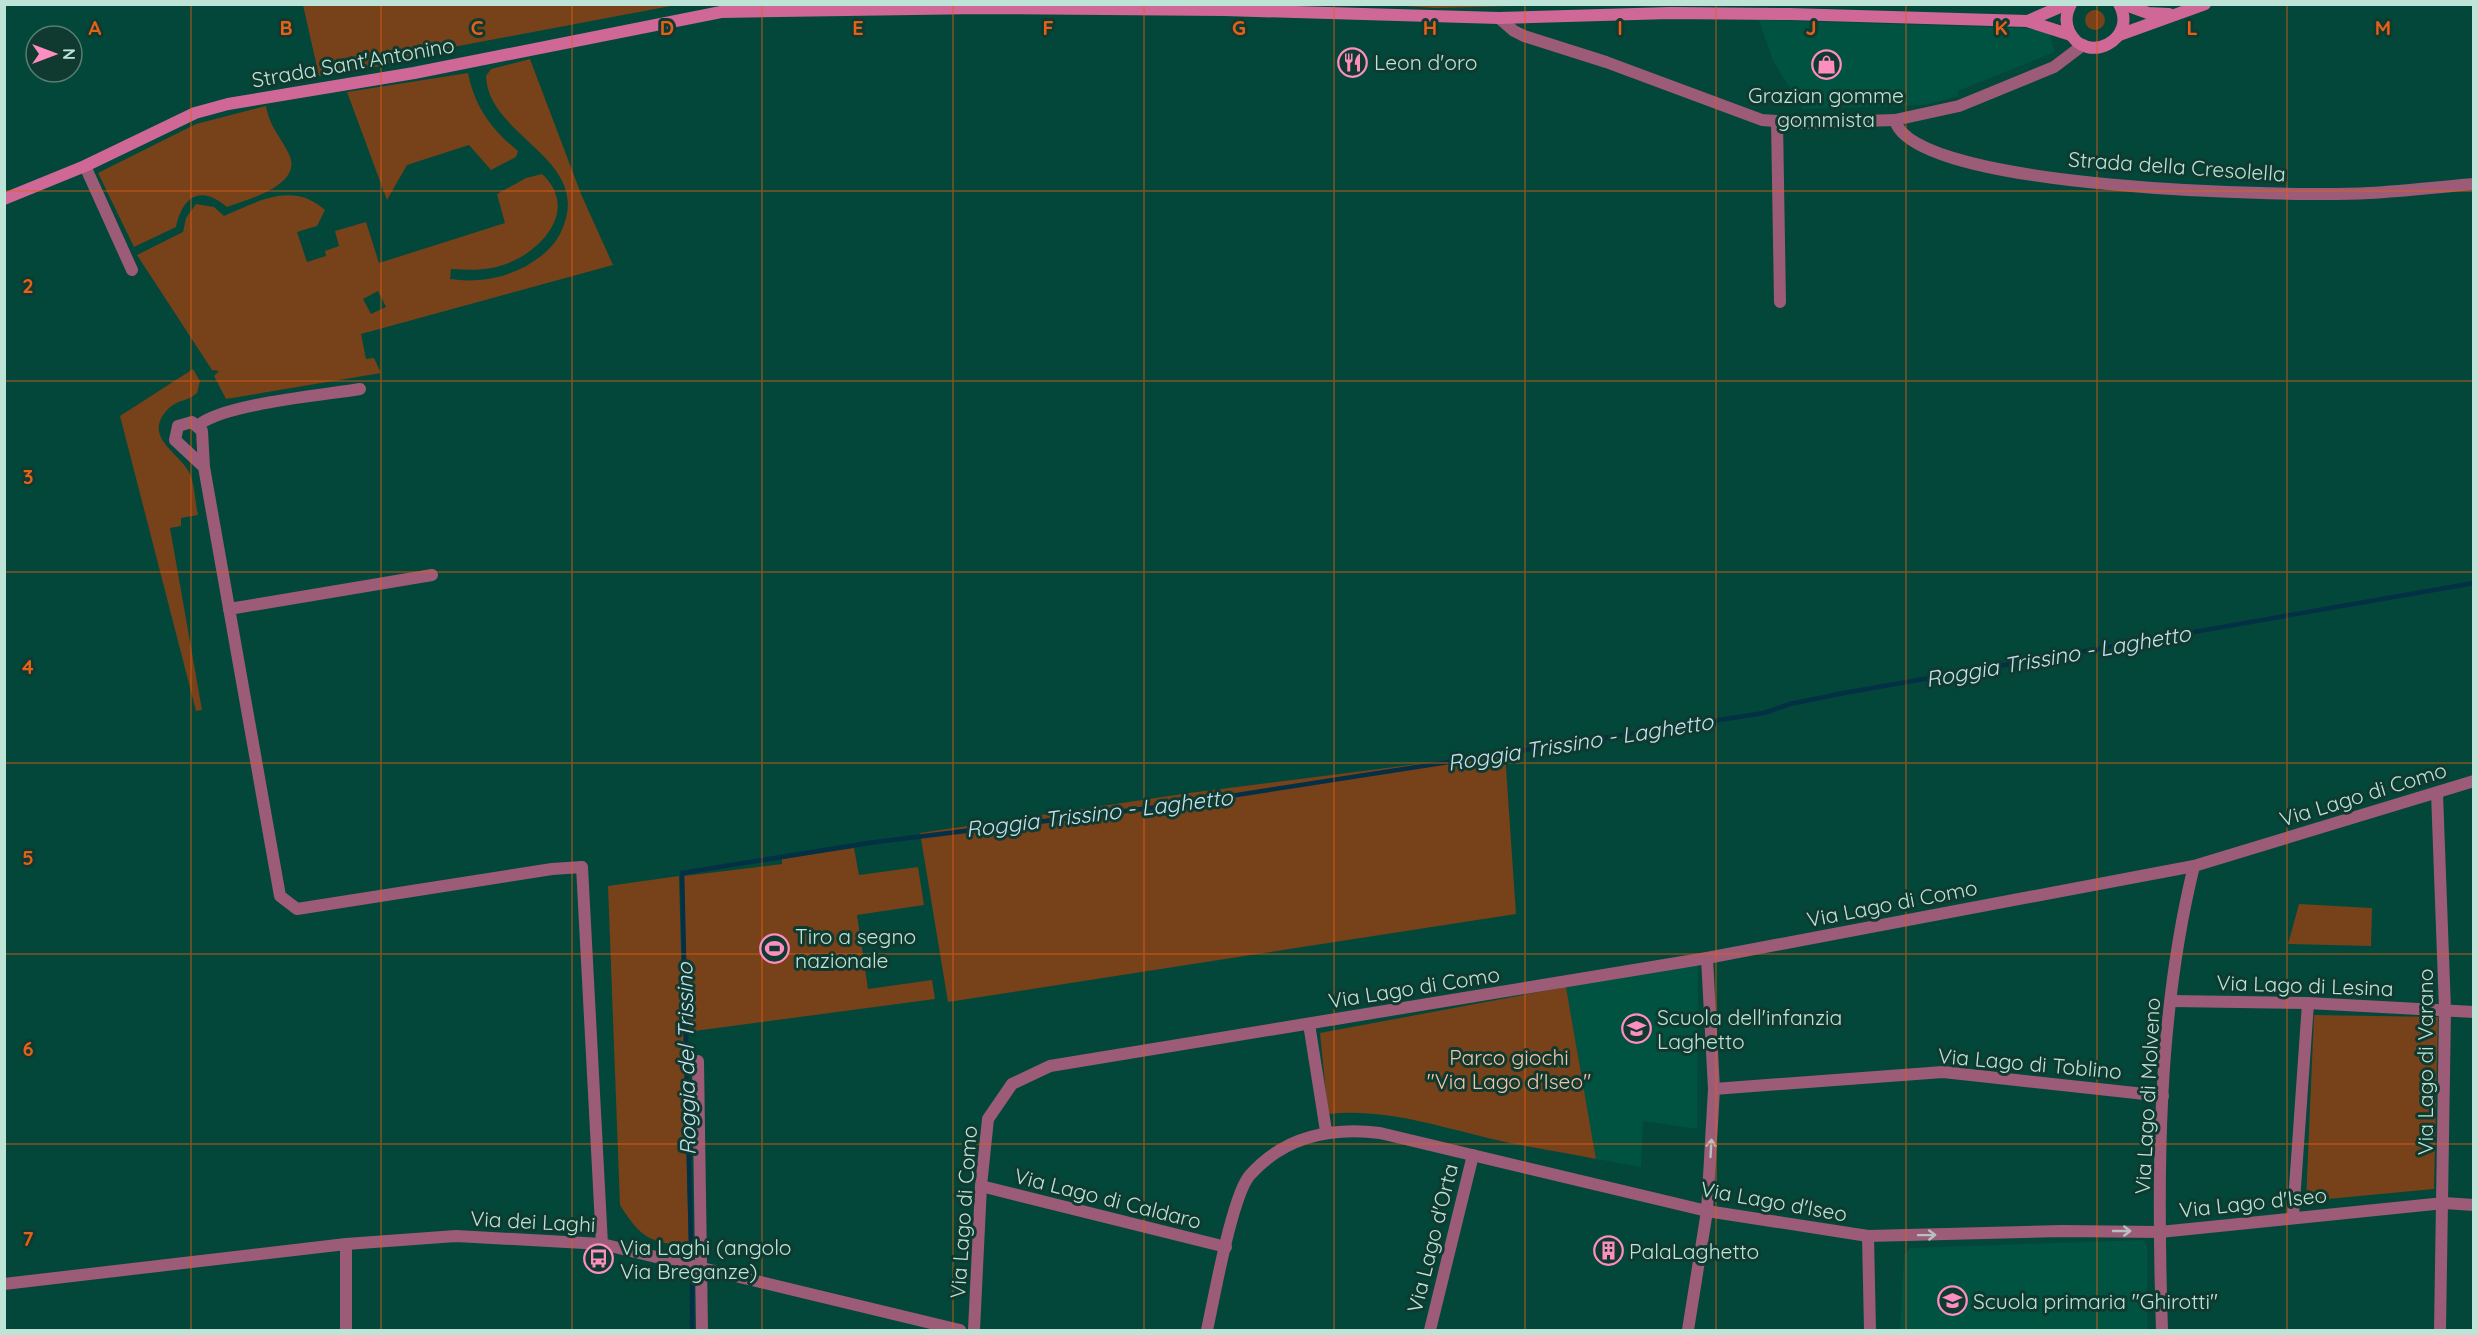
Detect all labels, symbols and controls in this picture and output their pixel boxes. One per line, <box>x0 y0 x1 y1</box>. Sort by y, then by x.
text: A <box>89 15 102 40</box>
text: B <box>279 15 293 40</box>
text: C <box>471 15 484 40</box>
text: D <box>660 15 674 40</box>
text: E <box>852 15 864 40</box>
text: F <box>1042 15 1054 40</box>
text: G <box>1232 15 1246 40</box>
text: H <box>1423 15 1437 40</box>
text: I <box>1617 15 1623 40</box>
text: J <box>1805 15 1817 40</box>
text: K <box>1994 15 2008 40</box>
text: L <box>2186 15 2198 40</box>
text: M <box>2375 15 2391 40</box>
north arrow <box>24 24 84 84</box>
street label: Strada Sant'Antonino <box>250 31 456 93</box>
restaurant icon: Leon d'oro <box>1337 46 1369 78</box>
text: N <box>59 48 79 60</box>
shop icon: Grazian gomme gommista <box>1810 48 1842 80</box>
place label: Leon d'oro <box>1374 49 1477 75</box>
place label: Grazian gomme gommista <box>1748 82 1904 132</box>
street label: Strada della Cresolella <box>2067 145 2287 187</box>
text: 2 <box>22 273 34 298</box>
text: 3 <box>23 464 33 489</box>
water label: Roggia Trissino - Laghetto <box>1923 619 2194 693</box>
text: 4 <box>22 654 34 679</box>
water label: Roggia Trissino - Laghetto <box>1445 707 1716 777</box>
street label: Via Lago di Como <box>2276 756 2450 832</box>
water label: Roggia Trissino - Laghetto <box>964 783 1236 843</box>
text: 5 <box>22 845 34 870</box>
street label: Via Lago di Como <box>1805 874 1979 932</box>
place label: Tiro a segno nazionale <box>795 923 916 973</box>
sports icon: Tiro a segno nazionale <box>758 932 790 964</box>
water label: Roggia del Trissino <box>670 961 702 1156</box>
street label: Via Lago di Como <box>1326 961 1502 1013</box>
street label: Via Lago di Lesina <box>2216 969 2394 1001</box>
street label: Via Lago di Varano <box>2412 969 2438 1155</box>
street label: Via Lago di Molveno <box>2129 997 2165 1195</box>
place label: Scuola dell'infanzia Laghetto <box>1657 1004 1842 1054</box>
school or university icon: Scuola dell'infanzia Laghetto <box>1620 1013 1652 1045</box>
text: 6 <box>22 1036 34 1061</box>
street label: Via Lago di Toblino <box>1937 1042 2123 1084</box>
park label: Parco giochi "Via Lago d'Iseo" <box>1427 1044 1591 1094</box>
street label: Via Lago di Como <box>944 1125 982 1299</box>
one-way arrow <box>1705 1138 1716 1158</box>
street label: Via Lago d'Orta <box>1401 1161 1463 1315</box>
street label: Via Lago di Caldaro <box>1012 1162 1204 1234</box>
street label: Via Lago d'Iseo <box>1699 1175 1849 1227</box>
street label: Via Lago d'Iseo <box>2178 1181 2328 1223</box>
street label: Via dei Laghi <box>470 1205 596 1237</box>
one-way arrow <box>2111 1225 2131 1237</box>
text: 7 <box>23 1226 34 1251</box>
one-way arrow <box>1916 1229 1936 1241</box>
place label: Via Laghi (angolo Via Breganze) <box>620 1234 791 1284</box>
building icon: PalaLaghetto <box>1592 1235 1624 1267</box>
place label: PalaLaghetto <box>1629 1238 1759 1264</box>
bus stop icon: Via Laghi (angolo Via Breganze) <box>583 1243 615 1275</box>
school or university icon: Scuola primaria "Ghirotti" <box>1936 1285 1968 1317</box>
place label: Scuola primaria "Ghirotti" <box>1973 1288 2218 1314</box>

